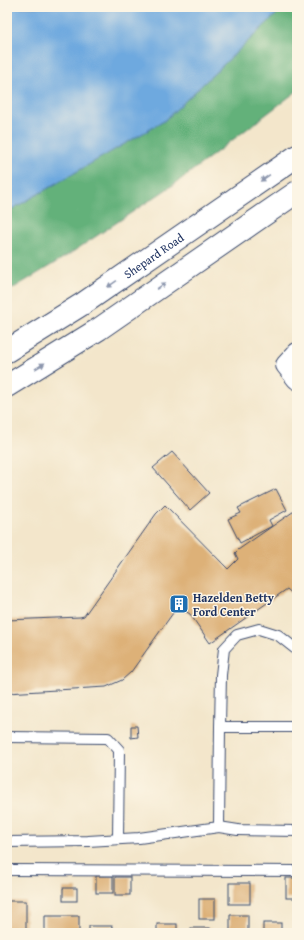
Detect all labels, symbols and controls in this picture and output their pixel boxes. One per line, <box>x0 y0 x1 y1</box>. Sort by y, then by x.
one-way arrow <box>260 174 270 182</box>
street label: Shepard Road <box>120 228 187 282</box>
one-way arrow <box>107 280 117 288</box>
one-way arrow <box>155 282 166 290</box>
one-way arrow <box>35 362 46 369</box>
place label: Hazelden Betty Ford Center <box>193 589 275 620</box>
building icon: Hazelden Betty Ford Center <box>168 593 190 615</box>

